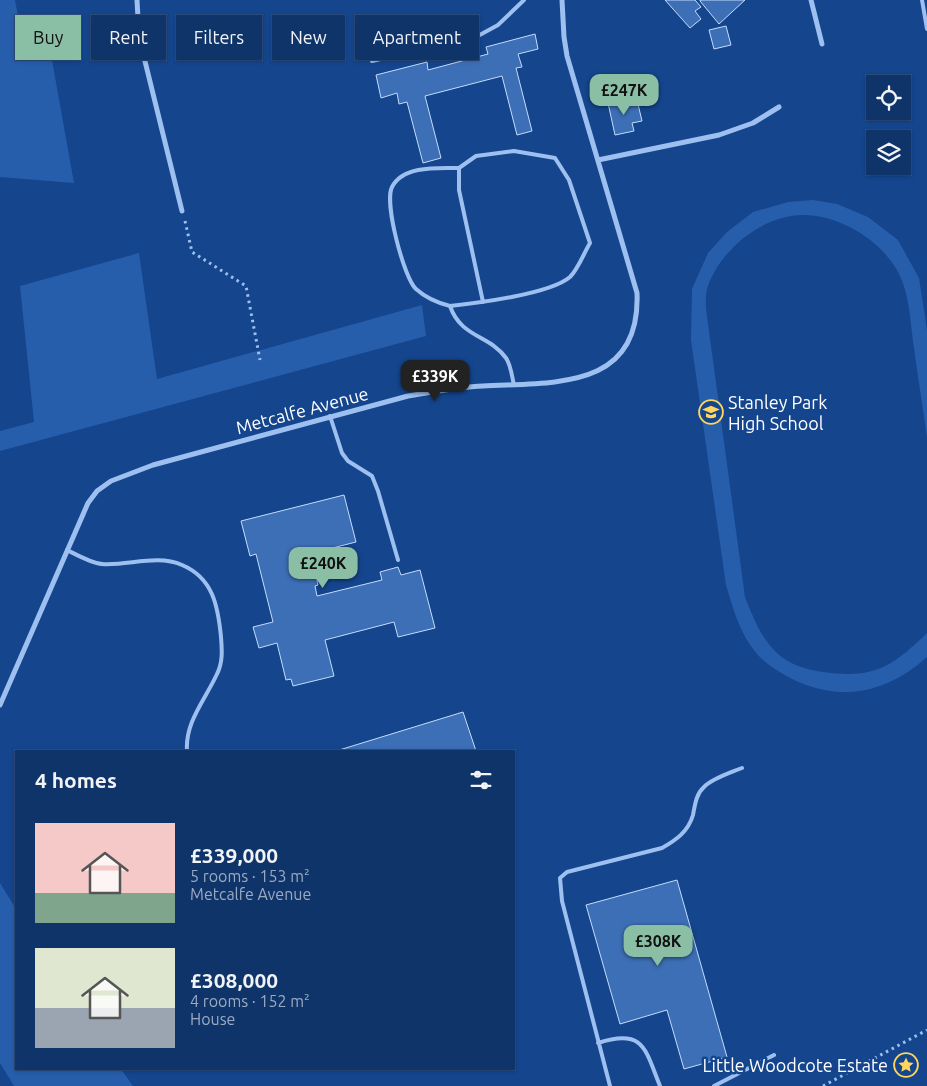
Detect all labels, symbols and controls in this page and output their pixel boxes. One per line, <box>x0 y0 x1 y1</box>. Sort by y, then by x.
chip: Buy <box>15 15 81 60</box>
chip: Rent <box>91 15 166 60</box>
chip: Filters <box>176 15 262 60</box>
chip: New <box>272 15 345 60</box>
chip: Apartment <box>355 15 479 60</box>
pin: £247K <box>589 74 659 116</box>
map controls <box>866 75 911 175</box>
button: locate <box>866 75 911 120</box>
text: £247K <box>601 81 647 99</box>
button: layers <box>866 130 911 175</box>
pin: £339K <box>400 360 470 402</box>
text: £339K <box>412 367 458 385</box>
street label: Metcalfe Avenue <box>234 383 370 437</box>
place label: Stanley Park High School <box>728 392 827 433</box>
school or university icon: Stanley Park High School <box>698 399 724 425</box>
pin: £240K <box>288 546 358 589</box>
text: £240K <box>300 554 346 572</box>
icon: filters <box>467 766 495 794</box>
text: 4 homes <box>35 768 117 792</box>
icon: home <box>75 843 135 903</box>
text: £339,000 <box>190 843 278 867</box>
text: 5 rooms · 153 m² <box>190 867 310 885</box>
text: Metcalfe Avenue <box>190 885 311 903</box>
pin: £308K <box>623 924 693 967</box>
text: £308K <box>635 932 681 950</box>
icon: home <box>75 968 135 1028</box>
text: £308,000 <box>190 968 278 992</box>
text: 4 rooms · 152 m² <box>190 992 310 1010</box>
text: House <box>190 1010 235 1028</box>
place icon: Little Woodcote Estate <box>893 1052 919 1078</box>
place label: Little Woodcote Estate <box>702 1055 888 1075</box>

